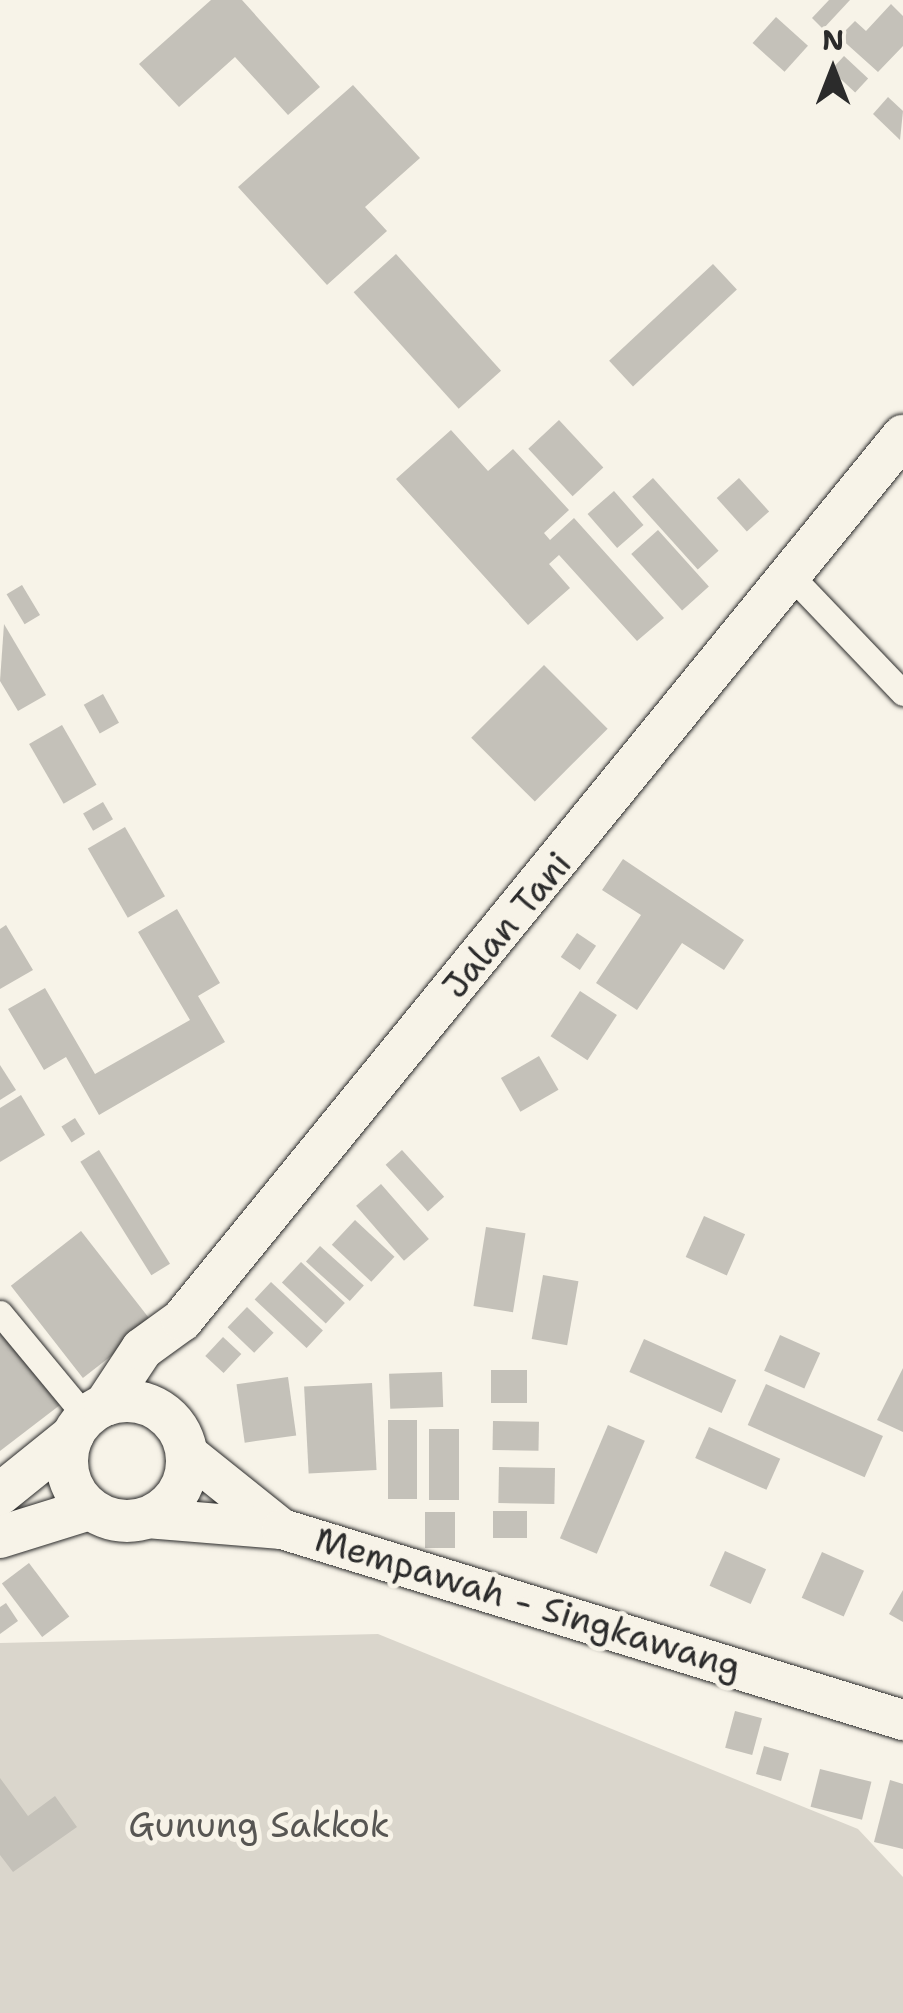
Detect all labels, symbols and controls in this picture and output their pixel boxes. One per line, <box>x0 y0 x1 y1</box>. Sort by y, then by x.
north arrow <box>783 20 883 120</box>
text: N <box>822 21 844 59</box>
street label: Jalan Tani <box>434 843 580 1007</box>
street label: Mempawah - Singkawang <box>310 1518 746 1688</box>
park label: Gunung Sakkok <box>128 1804 390 1846</box>

